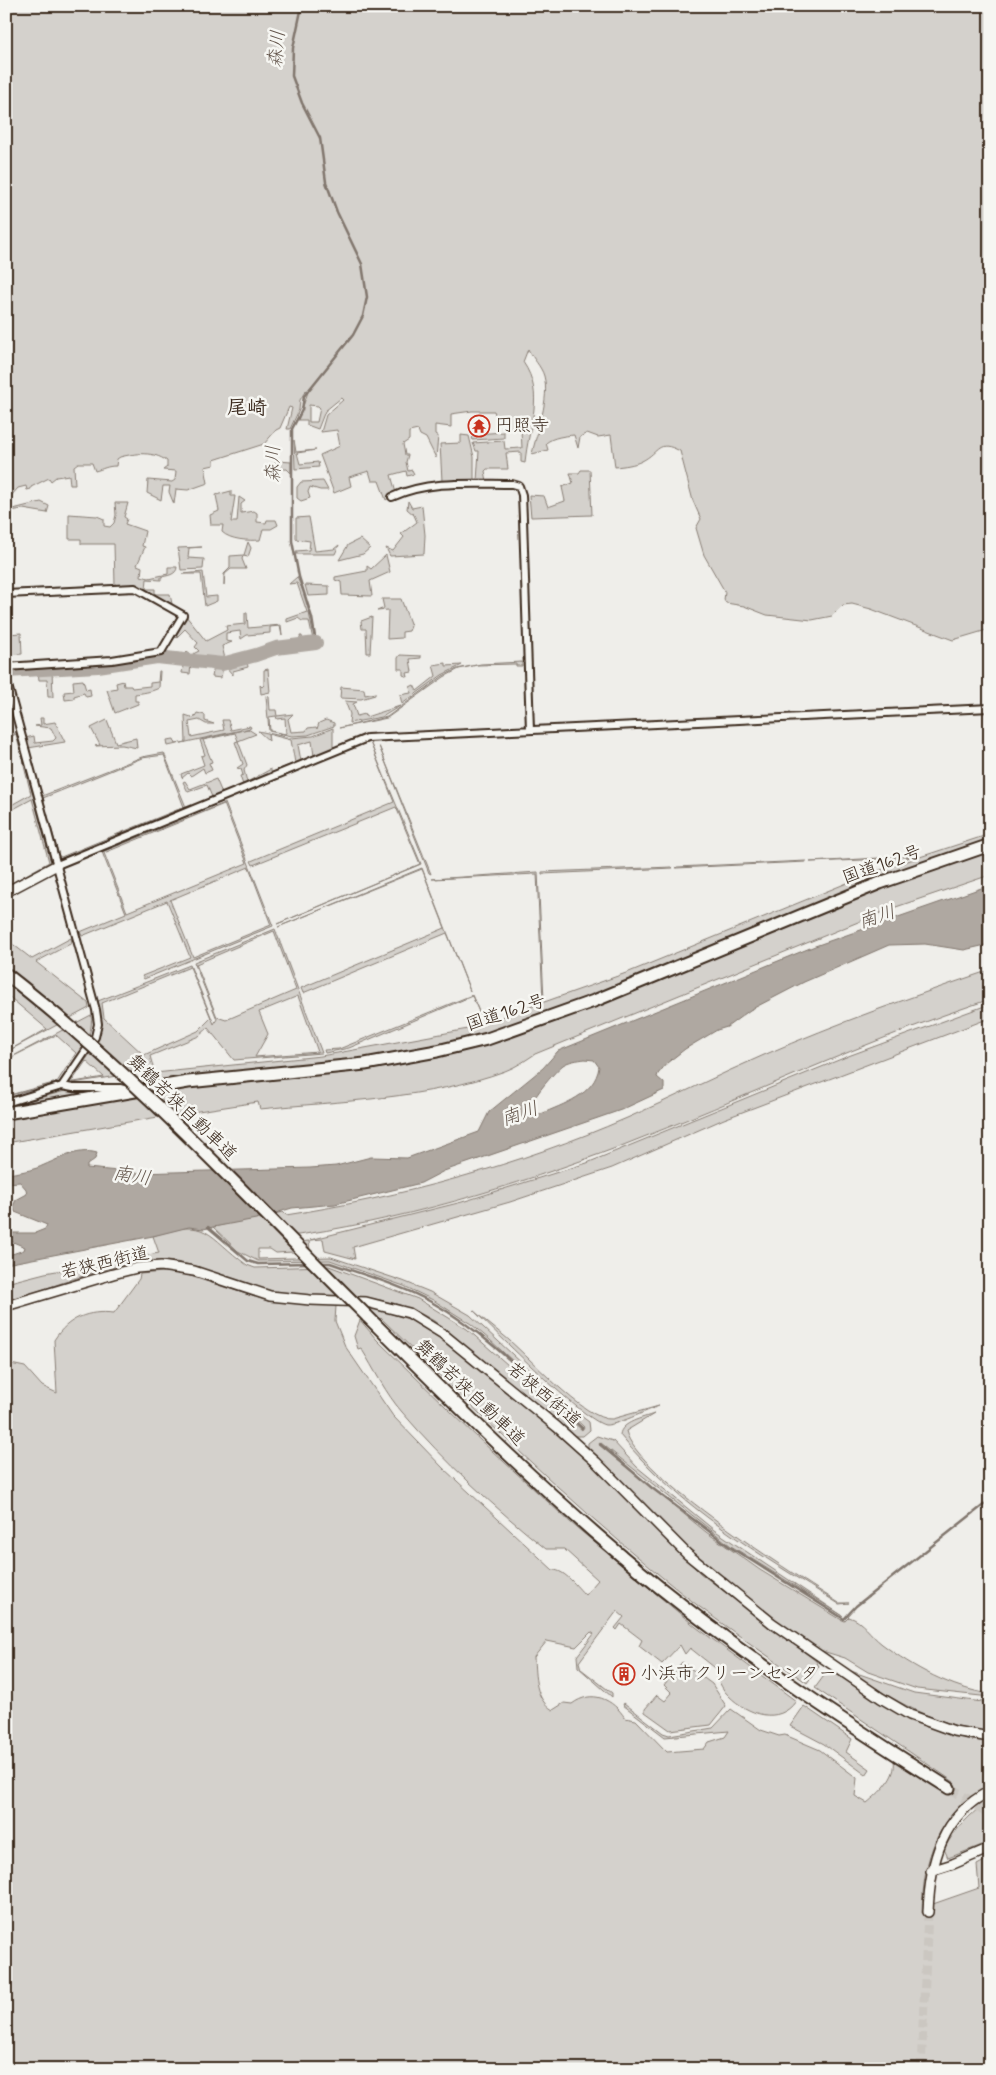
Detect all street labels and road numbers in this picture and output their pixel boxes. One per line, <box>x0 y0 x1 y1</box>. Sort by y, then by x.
street label: 国道162号 <box>839 840 925 890</box>
street label: 国道162号 <box>463 989 549 1037</box>
street label: 舞鶴若狭自動車道 <box>122 1049 242 1167</box>
street label: 若狭西街道 <box>58 1241 152 1285</box>
street label: 舞鶴若狭自動車道 <box>410 1334 530 1452</box>
street label: 若狭西街道 <box>502 1357 586 1433</box>

